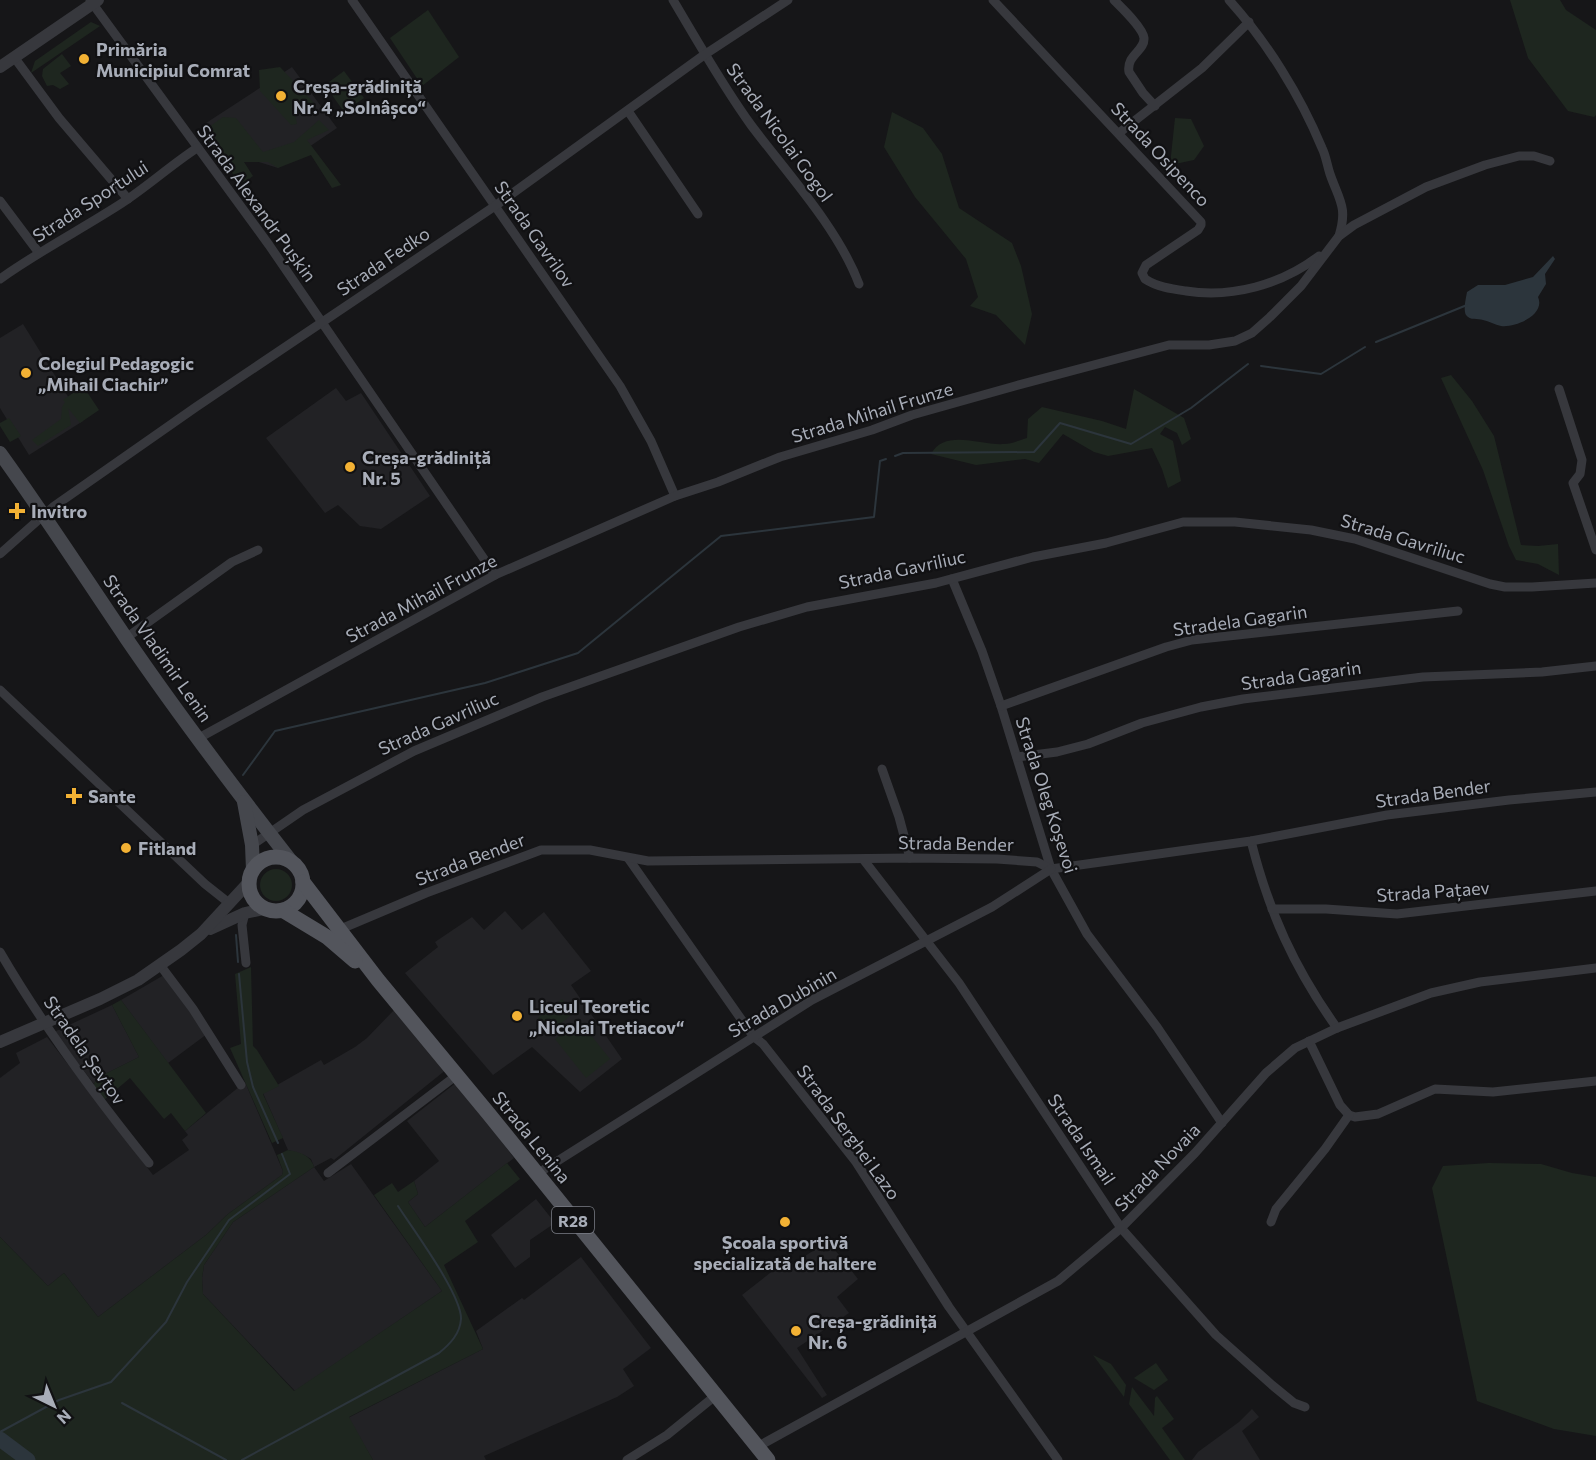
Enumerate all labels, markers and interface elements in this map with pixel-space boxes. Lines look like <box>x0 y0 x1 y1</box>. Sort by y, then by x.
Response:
place label: Primăria Municipiul Comrat <box>96 38 250 81</box>
marker: Primăria Municipiul Comrat <box>77 52 91 66</box>
street label: Strada Nicolai Gogol <box>722 58 838 206</box>
place label: Creșa-grădiniță Nr. 4 „Solnâșco“ <box>293 75 426 119</box>
marker: Creșa-grădiniță Nr. 4 „Solnâșco“ <box>274 89 288 103</box>
street label: Strada Osipenco <box>1107 97 1215 211</box>
street label: Strada Alexandr Pușkin <box>192 120 321 286</box>
street label: Strada Sportului <box>28 155 152 247</box>
street label: Strada Gavrilov <box>490 176 580 292</box>
street label: Strada Fedko <box>332 222 434 300</box>
place label: Colegiul Pedagogic „Mihail Ciachir” <box>38 352 194 395</box>
marker: Colegiul Pedagogic „Mihail Ciachir” <box>19 366 33 380</box>
street label: Strada Mihail Frunze <box>789 377 955 447</box>
place label: Creșa-grădiniță Nr. 5 <box>362 446 491 489</box>
marker: Creșa-grădiniță Nr. 5 <box>343 460 357 474</box>
place label: Invitro <box>31 500 87 522</box>
marker: Invitro <box>8 502 26 520</box>
street label: Strada Gavriliuc <box>1338 509 1468 567</box>
street label: Strada Gavriliuc <box>837 545 967 593</box>
street label: Strada Mihail Frunze <box>342 549 500 647</box>
street label: Strada Vladimir Lenin <box>99 570 217 726</box>
street label: Stradela Gagarin <box>1171 600 1309 640</box>
street label: Strada Gagarin <box>1239 656 1363 694</box>
street label: Strada Gavriliuc <box>375 687 502 759</box>
street label: Strada Oleg Koşevoi <box>1011 714 1083 876</box>
street label: Strada Bender <box>1374 774 1492 812</box>
place label: Sante <box>88 785 136 807</box>
marker: Sante <box>65 787 83 805</box>
street label: Strada Bender <box>412 828 528 890</box>
street label: Strada Bender <box>898 831 1014 855</box>
place label: Fitland <box>138 837 196 859</box>
marker: Fitland <box>119 841 133 855</box>
street label: Strada Pațaev <box>1376 876 1490 907</box>
street label: Strada Dubinin <box>724 962 840 1042</box>
street label: Stradela Șevțov <box>39 991 131 1109</box>
place label: Liceul Teoretic „Nicolai Tretiacov“ <box>529 995 684 1038</box>
marker: Liceul Teoretic „Nicolai Tretiacov“ <box>510 1009 524 1023</box>
street label: Strada Serghei Lazo <box>793 1060 905 1204</box>
street label: Strada Lenina <box>488 1087 576 1187</box>
street label: Strada Ismail <box>1044 1089 1120 1189</box>
street label: Strada Novaia <box>1110 1118 1204 1216</box>
road number: R28 <box>552 1207 594 1233</box>
marker: Școala sportivă specializată de haltere <box>778 1215 792 1229</box>
place label: Școala sportivă specializată de haltere <box>694 1231 876 1274</box>
place label: Creșa-grădiniță Nr. 6 <box>808 1310 937 1353</box>
marker: Creșa-grădiniță Nr. 6 <box>789 1324 803 1338</box>
north arrow <box>24 1376 84 1436</box>
text: N <box>54 1406 75 1428</box>

